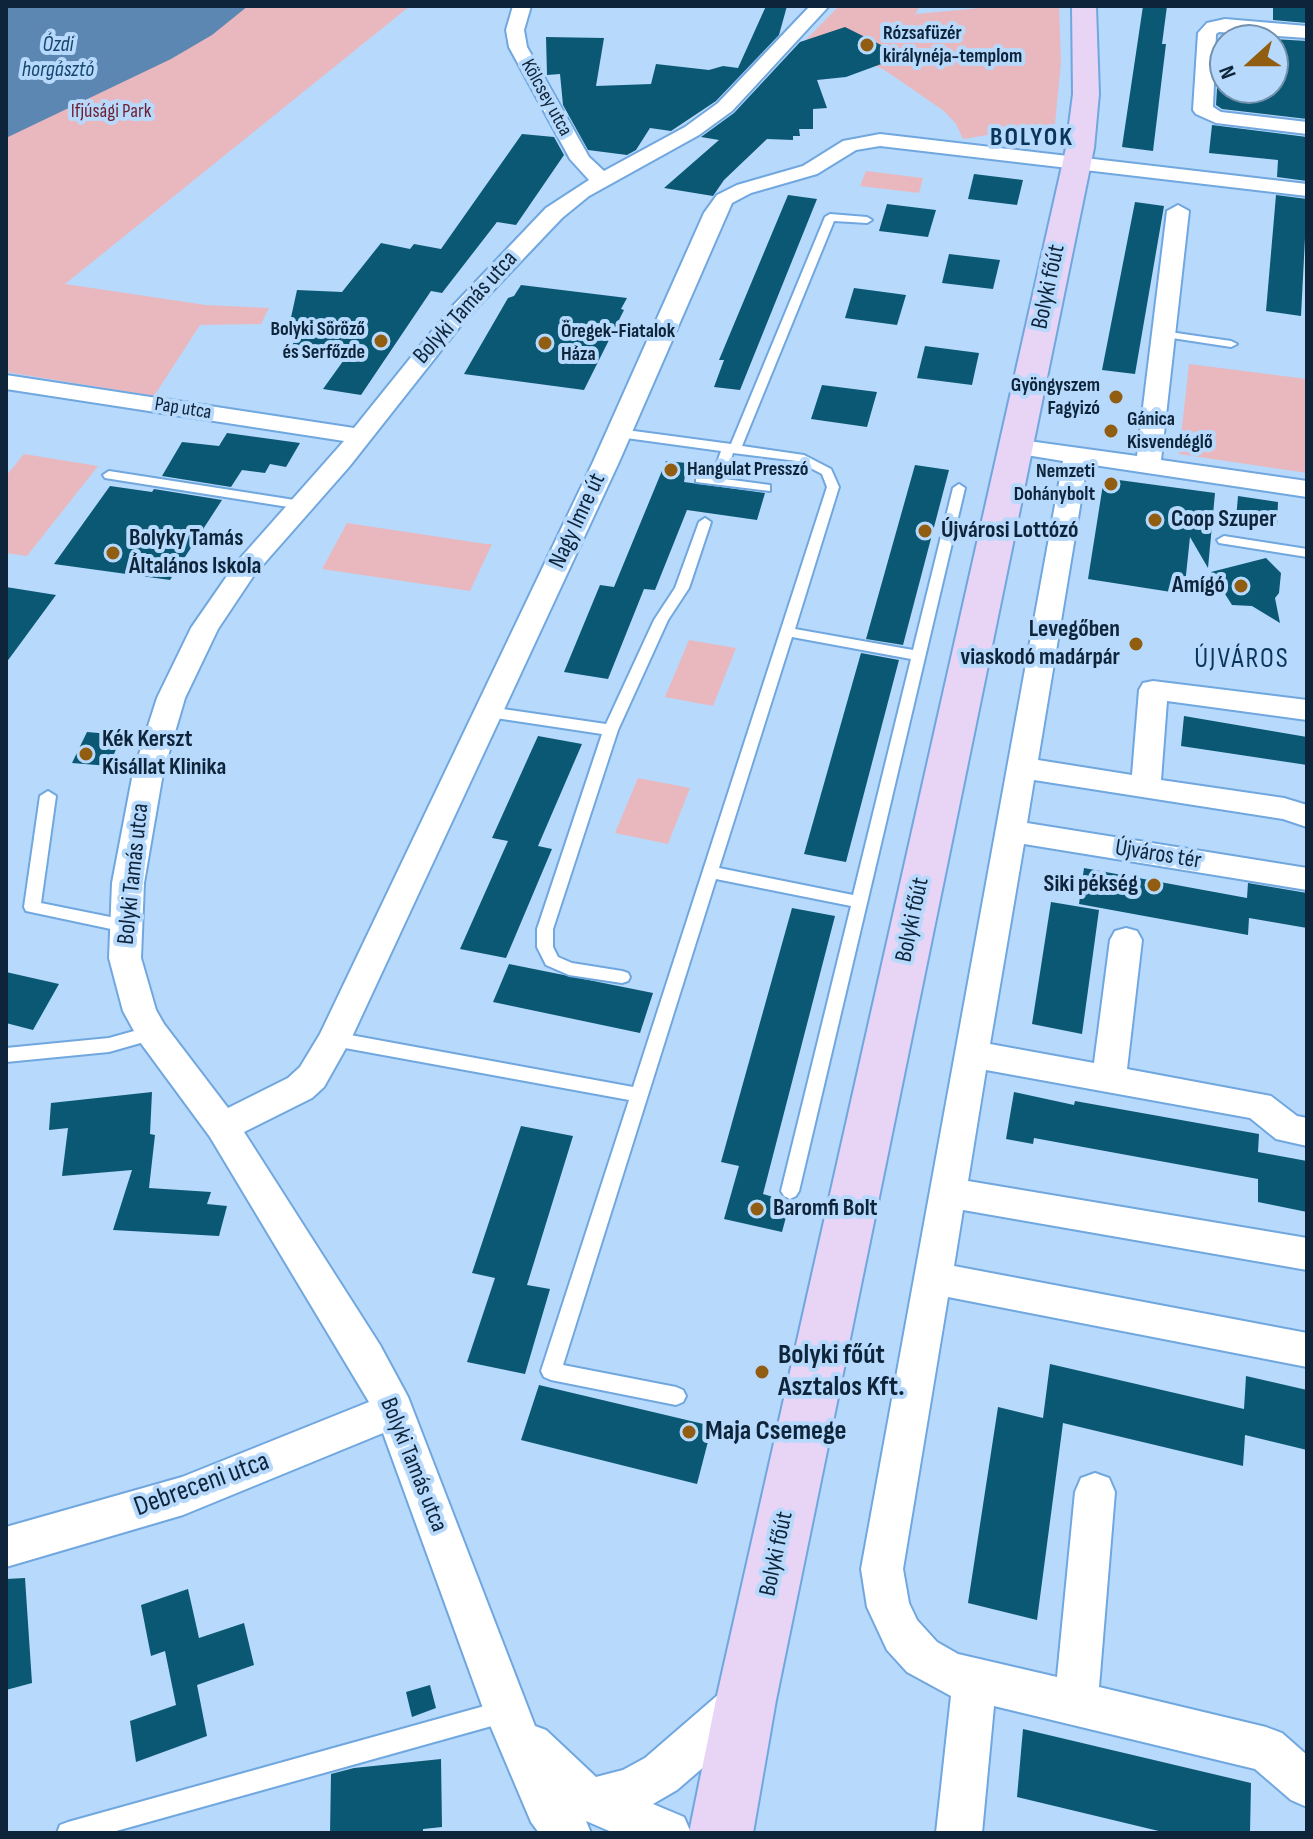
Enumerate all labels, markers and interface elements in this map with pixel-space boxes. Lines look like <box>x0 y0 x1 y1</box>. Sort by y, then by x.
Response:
place label: Rózsafüzér királynéja-templom <box>883 22 1022 69</box>
north arrow <box>1209 24 1289 104</box>
water label: Ózdi horgásztó <box>22 32 94 84</box>
marker: Rózsafüzér királynéja-templom <box>858 36 876 54</box>
street label: Kölcsey utca <box>515 55 577 141</box>
text: N <box>1213 62 1243 82</box>
park label: Ifjúsági Park <box>71 100 151 124</box>
district label: BOLYOK <box>990 122 1074 154</box>
street label: Bolyki főút <box>1026 242 1072 332</box>
street label: Bolyki Tamás utca <box>408 246 524 370</box>
place label: Bolyki Söröző és Serfőzde <box>270 318 365 365</box>
place label: Öregek-Fiatalok Háza <box>561 320 675 367</box>
marker: Bolyki Söröző és Serfőzde <box>372 332 390 350</box>
marker: Öregek-Fiatalok Háza <box>536 334 554 352</box>
place label: Gyöngyszem Fagyizó <box>1011 374 1100 421</box>
marker: Gyöngyszem Fagyizó <box>1107 388 1125 406</box>
street label: Pap utca <box>153 393 213 425</box>
place label: Gánica Kisvendéglő <box>1127 408 1213 455</box>
marker: Gánica Kisvendéglő <box>1102 422 1120 440</box>
place label: Hangulat Presszó <box>687 458 808 482</box>
place label: Nemzeti Dohánybolt <box>1014 460 1095 507</box>
marker: Hangulat Presszó <box>662 461 680 479</box>
street label: Nagy Imre út <box>544 469 612 573</box>
marker: Nemzeti Dohánybolt <box>1102 475 1120 493</box>
place label: Coop Szuper <box>1171 506 1277 534</box>
marker: Coop Szuper <box>1146 511 1164 529</box>
place label: Újvárosi Lottózó <box>941 517 1078 545</box>
marker: Újvárosi Lottózó <box>916 522 934 540</box>
place label: Bolyky Tamás Általános Iskola <box>129 525 261 581</box>
marker: Bolyky Tamás Általános Iskola <box>104 544 122 562</box>
place label: Amígó <box>1172 572 1225 600</box>
marker: Amígó <box>1232 577 1250 595</box>
place label: Levegőben viaskodó madárpár <box>960 616 1120 672</box>
marker: Levegőben viaskodó madárpár <box>1127 635 1145 653</box>
district label: ÚJVÁROS <box>1194 643 1290 677</box>
place label: Kék Kerszt Kisállat Klinika <box>102 726 226 782</box>
marker: Kék Kerszt Kisállat Klinika <box>77 745 95 763</box>
street label: Bolyki Tamás utca <box>112 802 156 946</box>
street label: Újváros tér <box>1113 834 1203 876</box>
place label: Siki pékség <box>1044 871 1138 899</box>
street label: Bolyki főút <box>890 875 936 965</box>
marker: Siki pékség <box>1145 876 1163 894</box>
place label: Baromfi Bolt <box>773 1195 877 1223</box>
marker: Baromfi Bolt <box>748 1200 766 1218</box>
place label: Bolyki főút Asztalos Kft. <box>778 1339 905 1405</box>
marker: Bolyki főút Asztalos Kft. <box>753 1363 771 1381</box>
street label: Bolyki Tamás utca <box>373 1394 453 1536</box>
place label: Maja Csemege <box>705 1415 847 1449</box>
marker: Maja Csemege <box>680 1423 698 1441</box>
street label: Debreceni utca <box>130 1445 274 1525</box>
street label: Bolyki főút <box>754 1509 800 1599</box>

